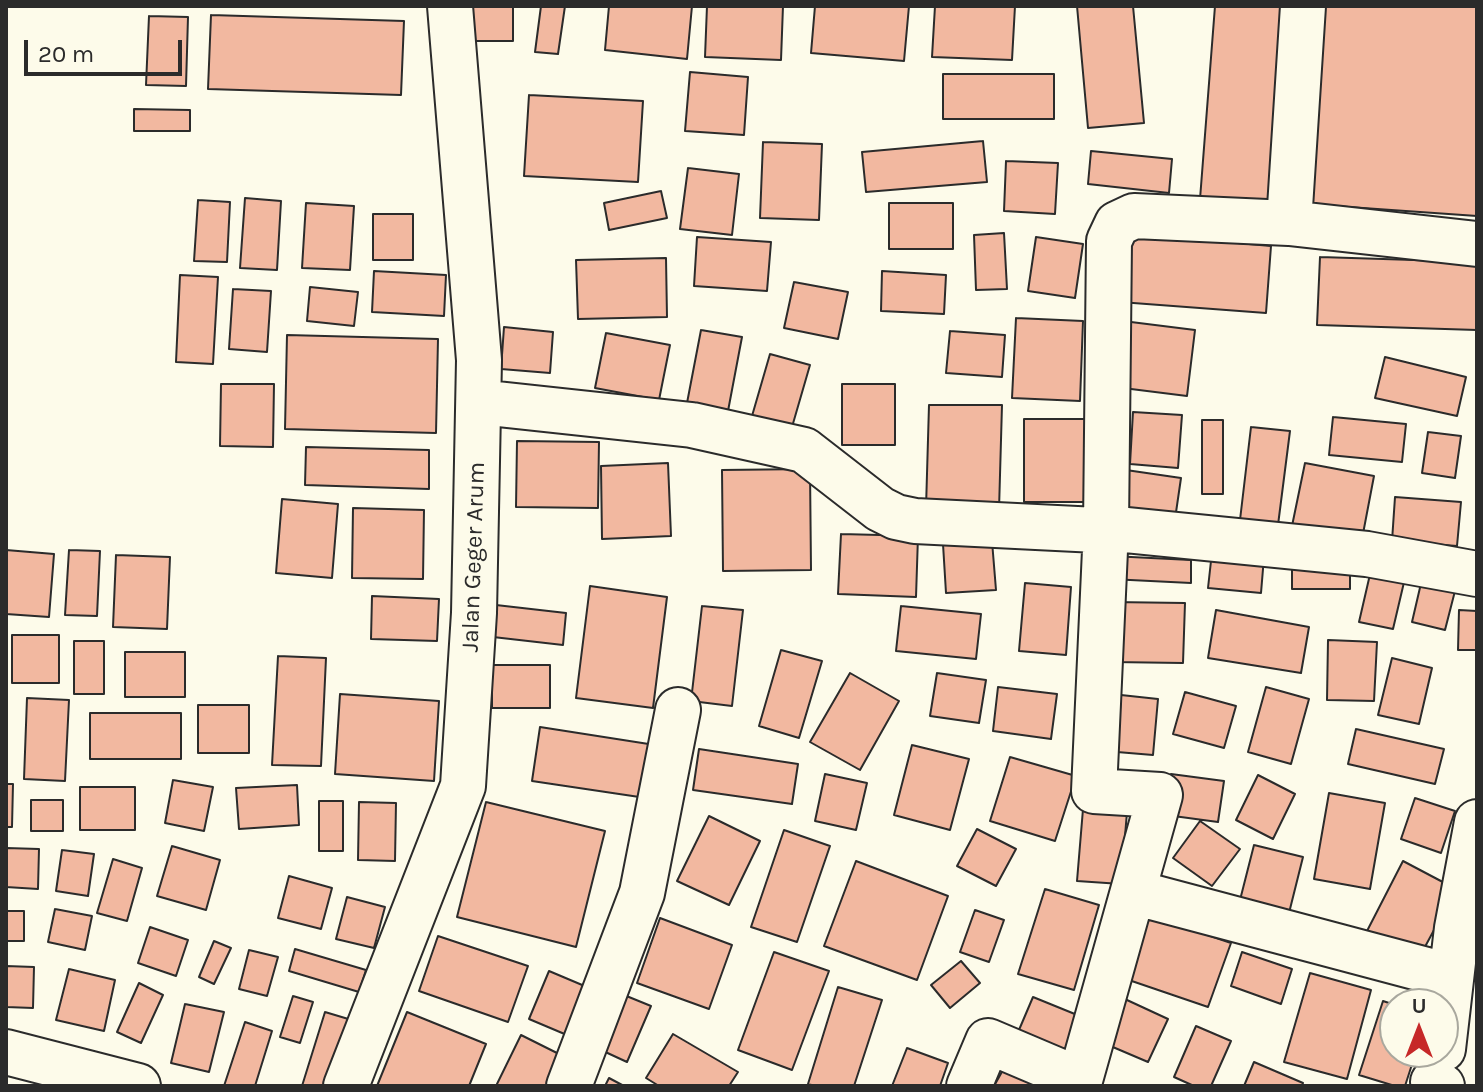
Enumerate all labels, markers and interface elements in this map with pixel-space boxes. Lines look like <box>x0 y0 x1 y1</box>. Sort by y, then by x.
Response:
scale bar <box>28 24 186 74</box>
text: 20 m <box>38 40 94 68</box>
street label: Jalan Geger Arum <box>456 461 492 653</box>
north arrow <box>1379 988 1459 1068</box>
text: U <box>1411 993 1427 1019</box>

